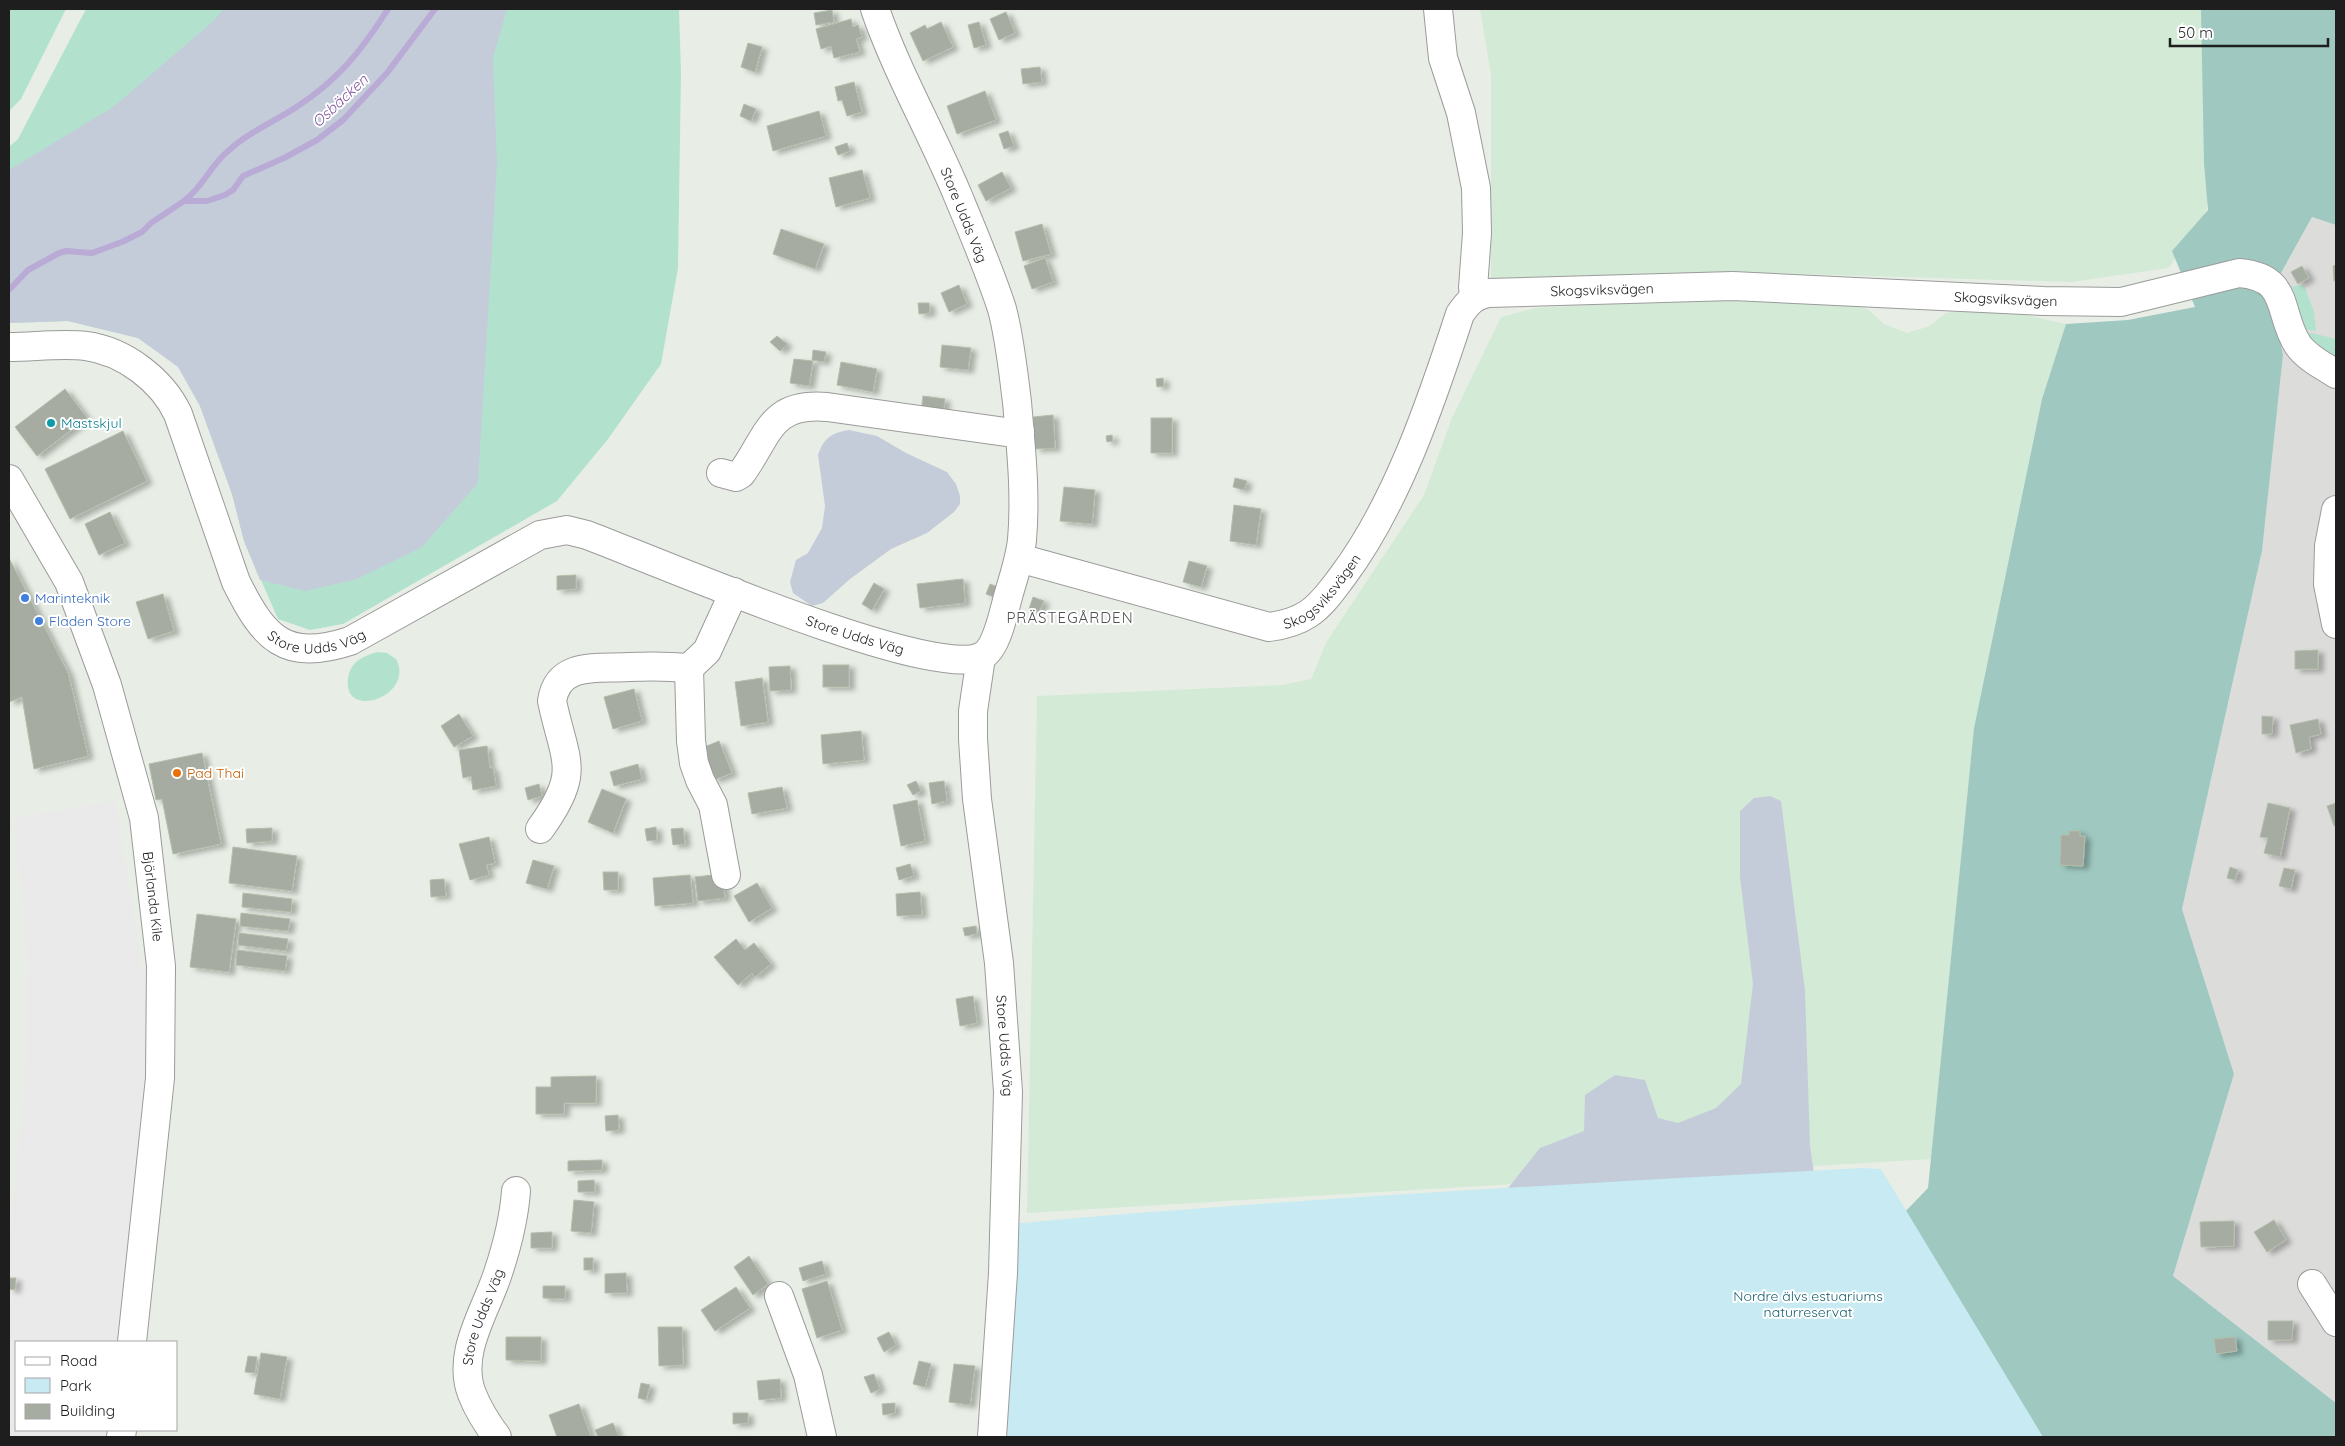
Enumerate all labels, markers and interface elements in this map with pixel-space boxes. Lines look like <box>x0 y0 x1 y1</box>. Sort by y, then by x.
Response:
scale bar <box>2170 15 2328 47</box>
text: 50 m <box>2178 23 2213 42</box>
water label: Osbäcken <box>308 70 372 131</box>
street label: Store Udds Väg <box>937 165 991 265</box>
street label: Skogsviksvägen <box>1550 279 1654 300</box>
street label: Skogsviksvägen <box>1953 288 2057 310</box>
place label: Mastskjul <box>61 414 122 432</box>
marker: Mastskjul <box>45 417 57 429</box>
street label: Skogsviksvägen <box>1281 550 1365 633</box>
place label: Marinteknik <box>35 589 110 607</box>
marker: Marinteknik <box>19 592 31 604</box>
district label: PRÄSTEGÅRDEN <box>1006 608 1134 627</box>
street label: Store Udds Väg <box>804 611 906 659</box>
place label: Fladen Store <box>49 612 131 630</box>
marker: Fladen Store <box>33 615 45 627</box>
street label: Store Udds Väg <box>267 622 369 638</box>
text: Store Udds Väg <box>264 625 369 658</box>
place label: Pad Thai <box>187 764 244 782</box>
marker: Pad Thai <box>171 767 183 779</box>
street label: Björlanda Kile <box>139 850 167 943</box>
street label: Store Udds Väg <box>992 994 1017 1097</box>
street label: Store Udds Väg <box>458 1266 508 1366</box>
park label: Nordre älvs estuariums naturreservat <box>1733 1287 1883 1321</box>
legend <box>15 1341 178 1431</box>
text: Road <box>60 1351 97 1370</box>
text: Park <box>60 1376 92 1395</box>
text: Building <box>60 1401 115 1420</box>

